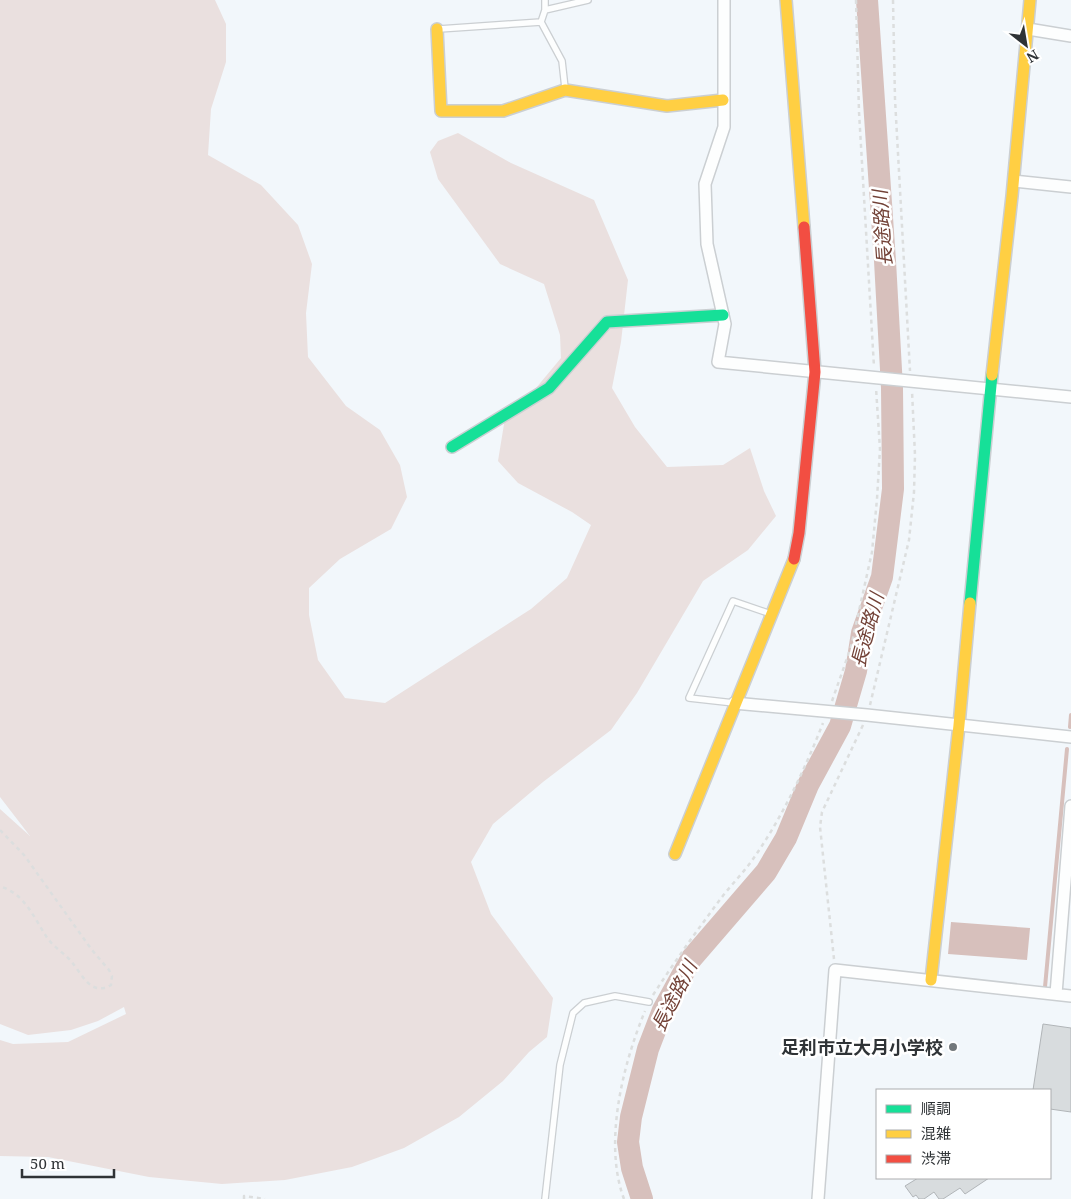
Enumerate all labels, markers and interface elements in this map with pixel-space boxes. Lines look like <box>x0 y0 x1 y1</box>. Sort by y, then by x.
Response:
north arrow <box>1001 20 1051 70</box>
text: N <box>1023 46 1043 68</box>
water label: 長途路川 <box>866 187 898 267</box>
water label: 長途路川 <box>845 588 890 670</box>
water label: 長途路川 <box>645 954 704 1036</box>
place label: 足利市立大月小学校 <box>781 1035 943 1059</box>
marker: 足利市立大月小学校 <box>947 1041 959 1053</box>
legend <box>876 1089 1051 1179</box>
text: 順調 <box>921 1098 951 1118</box>
text: 混雑 <box>921 1123 951 1143</box>
scale bar <box>22 1146 115 1178</box>
text: 渋滞 <box>921 1148 951 1168</box>
text: 50 m <box>30 1153 65 1173</box>

